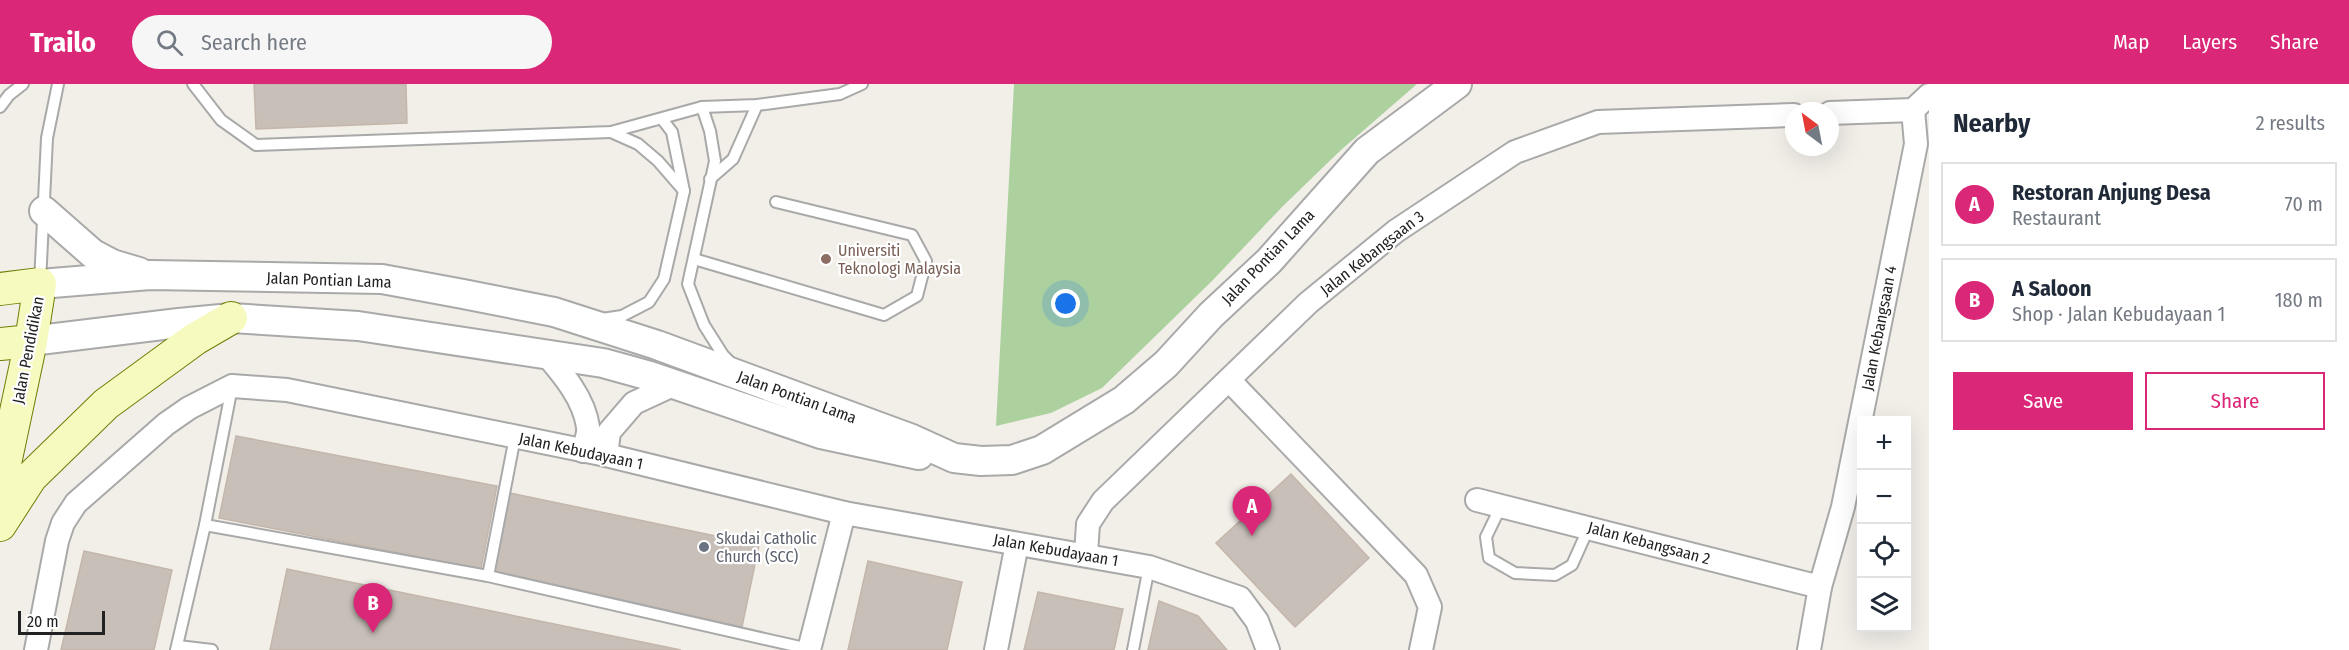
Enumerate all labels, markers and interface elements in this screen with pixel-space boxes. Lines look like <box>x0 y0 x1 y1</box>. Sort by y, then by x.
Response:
search box <box>132 15 552 69</box>
text: Trailo <box>30 26 96 59</box>
icon: search <box>153 26 186 59</box>
text: Search here <box>201 29 307 56</box>
text: Map <box>2113 29 2149 55</box>
text: Layers <box>2182 29 2237 55</box>
text: Share <box>2270 29 2319 55</box>
north arrow <box>1785 102 1839 156</box>
text: Nearby <box>1953 108 2030 139</box>
text: 2 results <box>2256 111 2325 135</box>
text: Restoran Anjung Desa <box>2012 179 2211 206</box>
text: A <box>1969 192 1980 216</box>
text: 70 m <box>2285 192 2323 216</box>
street label: Jalan Pontian Lama <box>1218 205 1318 309</box>
text: Restaurant <box>2012 206 2101 230</box>
street label: Jalan Kebangsaan 3 <box>1316 207 1428 299</box>
place label: Universiti Teknologi Malaysia <box>838 241 961 278</box>
marker: Universiti Teknologi Malaysia <box>819 252 833 266</box>
street label: Jalan Kebangsaan 4 <box>1858 264 1900 392</box>
street label: Jalan Pontian Lama <box>266 268 392 292</box>
text: A Saloon <box>2012 275 2092 302</box>
text: B <box>1969 288 1980 312</box>
text: 180 m <box>2275 288 2323 312</box>
your location <box>1051 289 1080 318</box>
street label: Jalan Pendidikan <box>8 295 48 405</box>
text: Shop · Jalan Kebudayaan 1 <box>2012 302 2225 326</box>
street label: Jalan Pontian Lama <box>735 367 859 427</box>
button: Save <box>1953 372 2133 430</box>
button: Share <box>2145 372 2325 430</box>
map controls <box>1857 416 1911 632</box>
button: + <box>1857 416 1911 470</box>
street label: Jalan Kebudayaan 1 <box>517 429 645 473</box>
button: − <box>1857 470 1911 524</box>
pin: A <box>1232 486 1272 536</box>
street label: Jalan Kebangsaan 2 <box>1586 518 1712 568</box>
button: locate <box>1857 524 1911 578</box>
place label: Skudai Catholic Church (SCC) <box>716 529 817 566</box>
street label: Jalan Kebudayaan 1 <box>992 530 1120 570</box>
marker: Skudai Catholic Church (SCC) <box>697 540 711 554</box>
button: layers <box>1857 578 1911 632</box>
pin: B <box>354 584 392 633</box>
scale bar <box>18 608 105 636</box>
text: 20 m <box>27 612 58 631</box>

